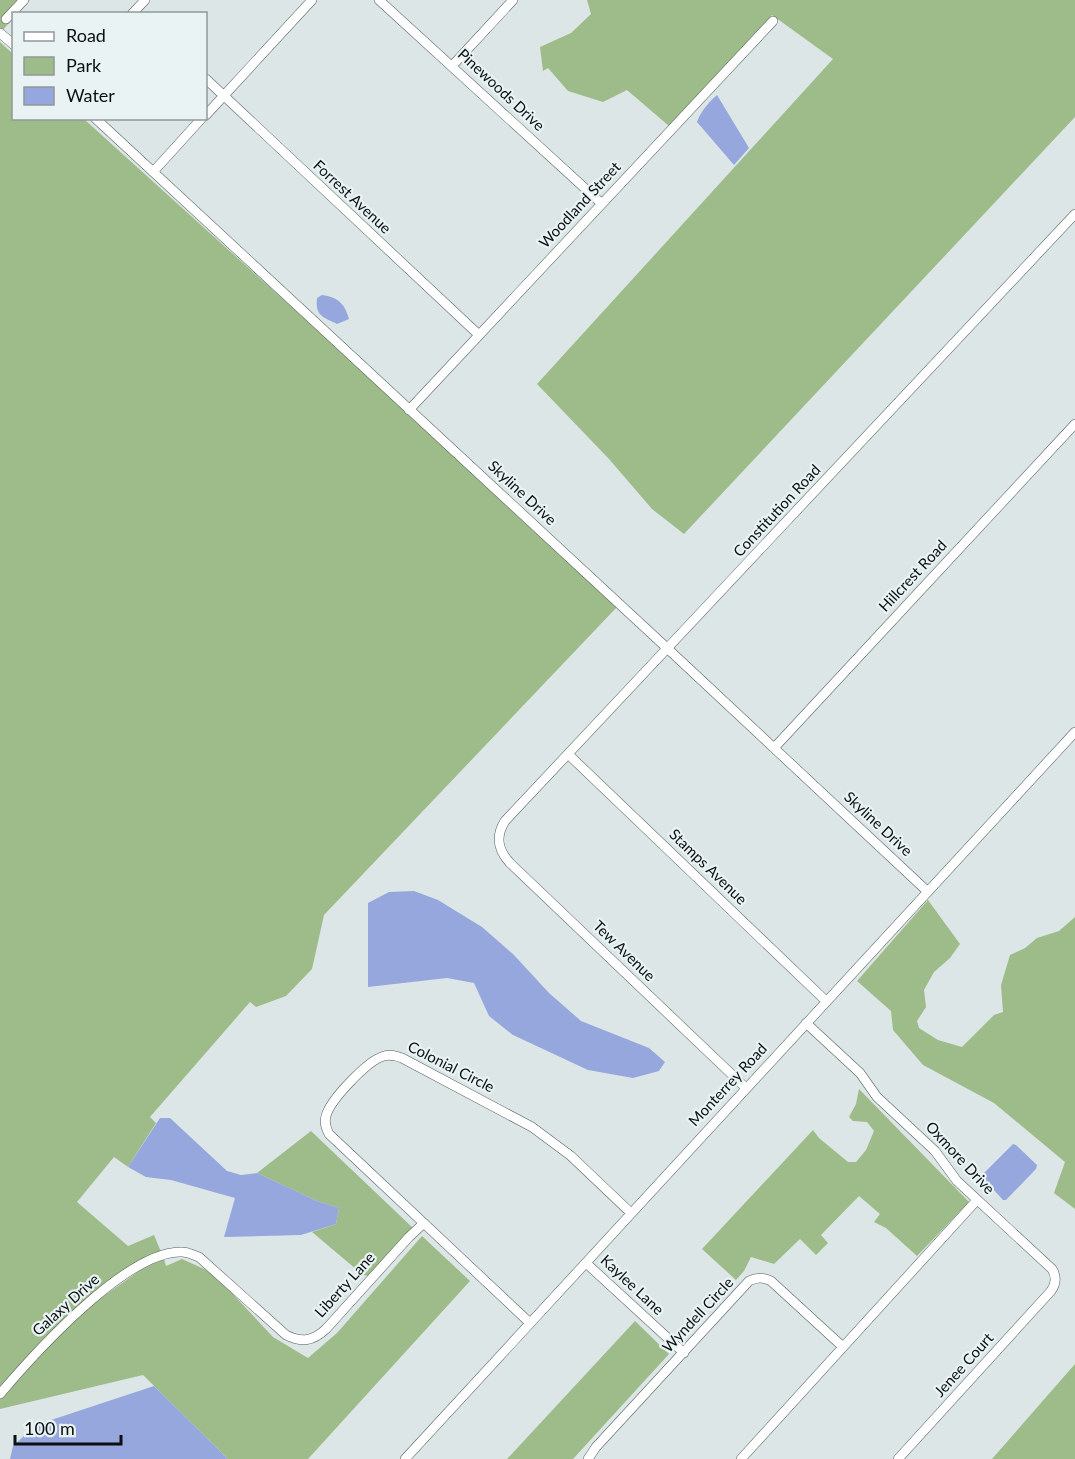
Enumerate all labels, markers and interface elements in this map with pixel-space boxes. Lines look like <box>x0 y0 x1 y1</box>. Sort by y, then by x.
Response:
legend <box>12 12 207 120</box>
text: Road <box>66 24 106 46</box>
street label: Pinewoods Drive <box>455 45 549 134</box>
text: Park <box>66 54 102 76</box>
text: Water <box>66 84 115 106</box>
street label: Forrest Avenue <box>310 156 395 237</box>
street label: Woodland Street <box>535 157 624 251</box>
street label: Skyline Drive <box>485 456 560 528</box>
street label: Constitution Road <box>729 460 824 560</box>
street label: Hillcrest Road <box>875 536 950 615</box>
street label: Skyline Drive <box>841 787 916 859</box>
street label: Stamps Avenue <box>666 825 751 908</box>
street label: Tew Avenue <box>590 916 660 984</box>
street label: Colonial Circle <box>405 1037 498 1096</box>
street label: Monterrey Road <box>684 1039 770 1129</box>
street label: Oxmore Drive <box>923 1117 999 1197</box>
street label: Liberty Lane <box>310 1248 378 1320</box>
street label: Kaylee Lane <box>597 1251 668 1318</box>
street label: Galaxy Drive <box>28 1269 103 1339</box>
street label: Wyndell Circle <box>658 1273 737 1356</box>
street label: Jenee Court <box>930 1328 997 1400</box>
scale bar <box>15 1408 122 1446</box>
text: 100 m <box>24 1417 75 1439</box>

